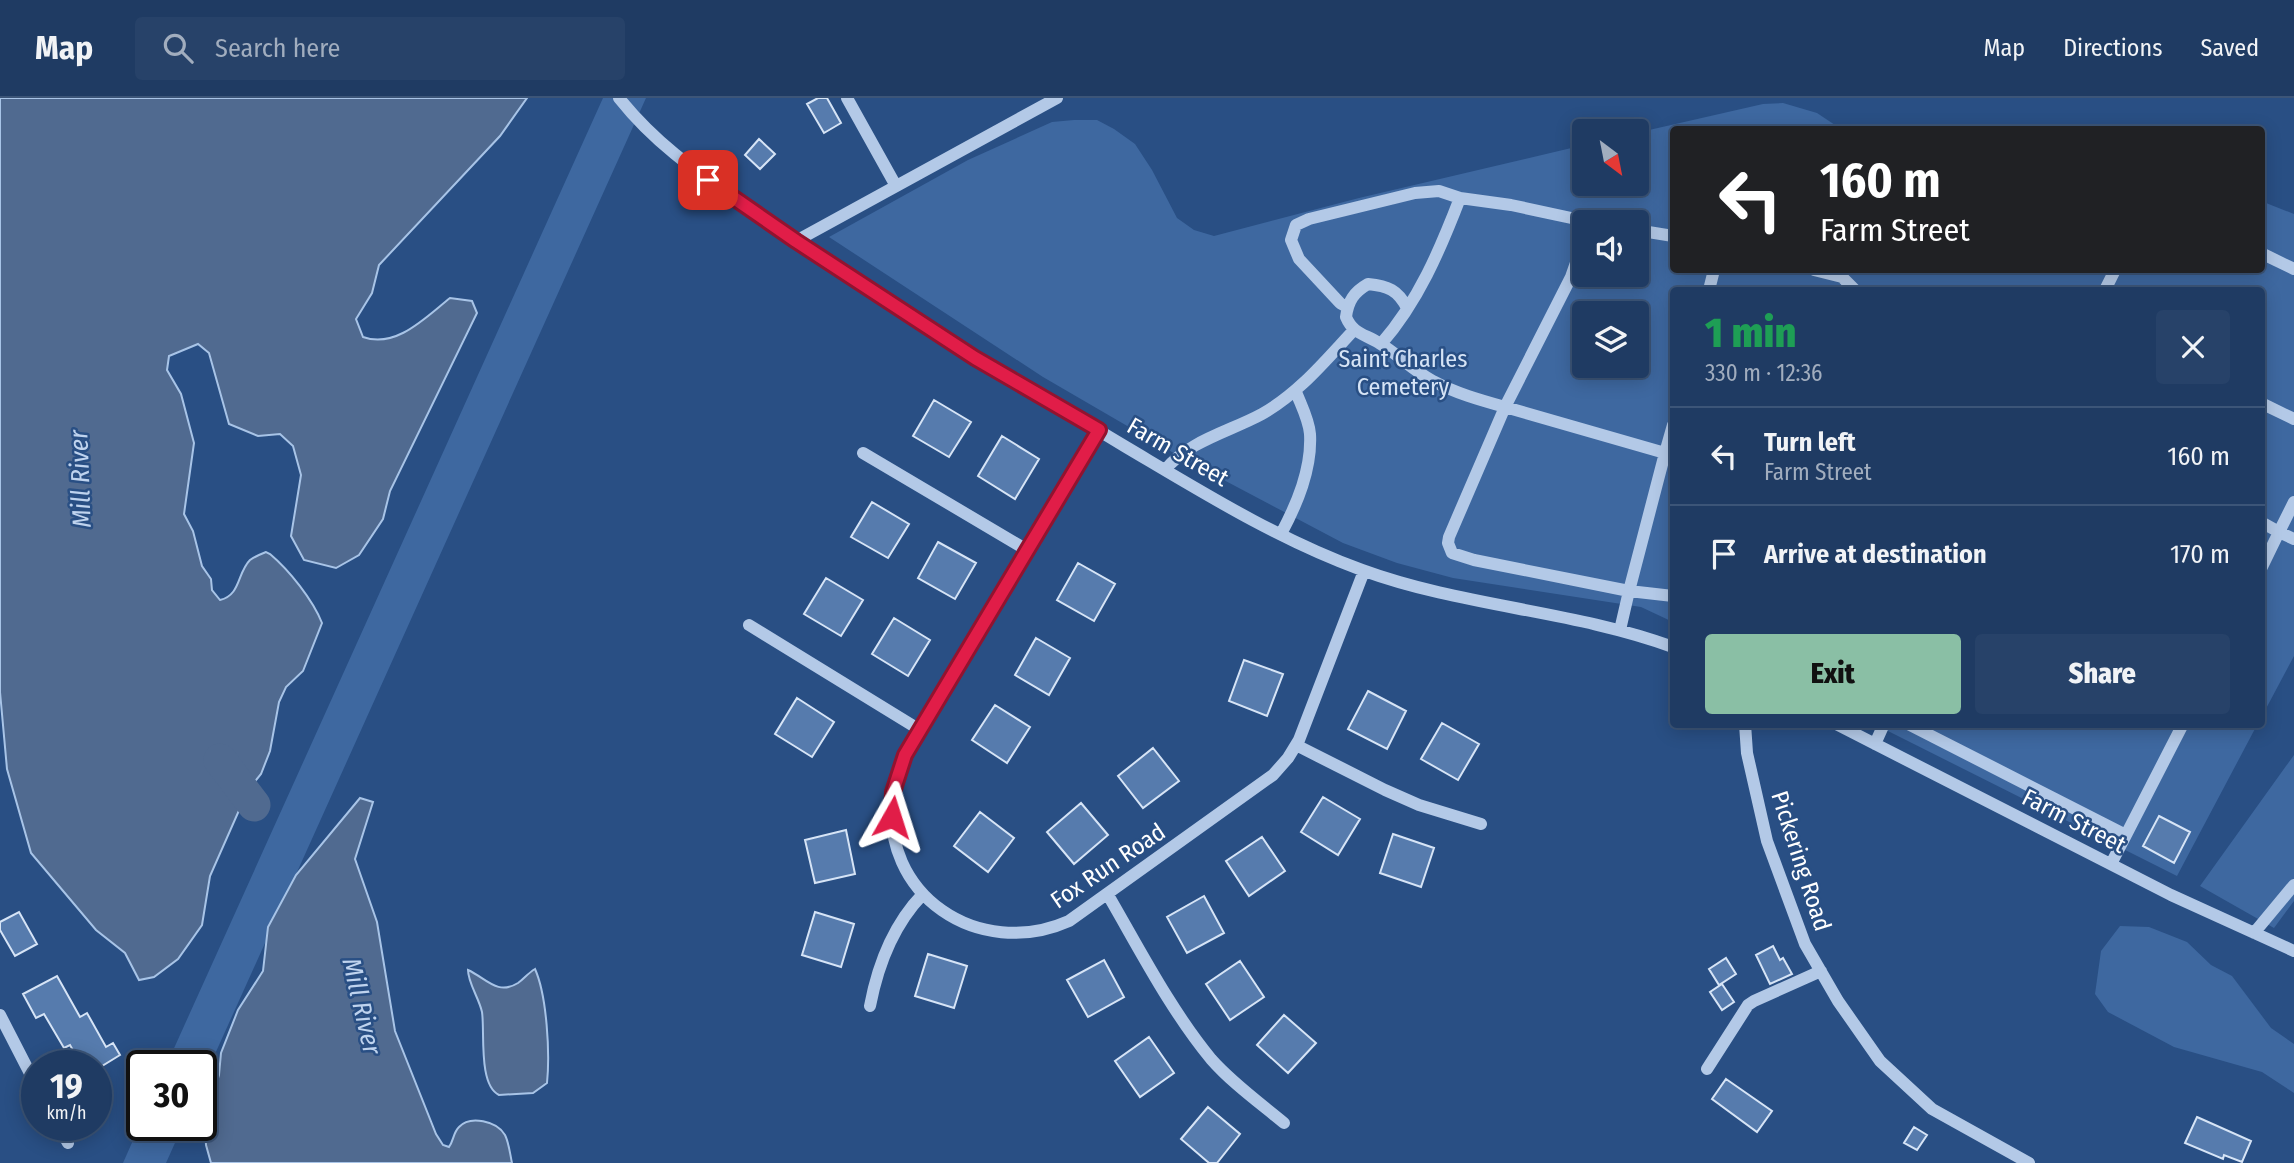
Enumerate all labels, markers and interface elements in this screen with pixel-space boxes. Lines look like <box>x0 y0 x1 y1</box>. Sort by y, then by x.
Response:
search box <box>135 17 625 80</box>
text: Map <box>35 28 93 68</box>
icon: search <box>159 29 197 67</box>
text: Search here <box>215 33 340 64</box>
text: Map <box>1984 34 2025 62</box>
text: Directions <box>2063 34 2162 62</box>
text: Saved <box>2200 34 2259 62</box>
north arrow <box>1572 119 1648 196</box>
map controls <box>1572 119 1649 378</box>
pin <box>678 150 738 210</box>
text: 160 m <box>1820 151 1941 210</box>
icon: left <box>1705 154 1796 245</box>
icon: arrive <box>689 161 727 199</box>
button: sound <box>1572 210 1649 287</box>
text: Farm Street <box>1820 211 1970 249</box>
button: layers <box>1572 301 1649 378</box>
text: 1 min <box>1705 308 1796 358</box>
button: close <box>2156 310 2230 384</box>
park label: Saint Charles Cemetery <box>1339 345 1467 401</box>
text: 330 m · 12:36 <box>1705 359 1822 387</box>
street label: Farm Street <box>1122 412 1234 492</box>
text: Turn left <box>1764 427 1856 458</box>
water label: Mill River <box>63 429 98 528</box>
icon: left <box>1705 437 1743 475</box>
text: 160 m <box>2167 441 2230 472</box>
text: Farm Street <box>1764 458 1872 486</box>
icon: arrive <box>1705 535 1743 573</box>
text: Arrive at destination <box>1764 539 1987 570</box>
text: 170 m <box>2170 539 2230 570</box>
button: Exit <box>1705 634 1961 714</box>
button: Share <box>1975 634 2230 714</box>
position arrow <box>855 780 929 854</box>
street label: Farm Street <box>2018 783 2131 859</box>
street label: Pickering Road <box>1765 788 1837 934</box>
street label: Fox Run Road <box>1045 818 1171 914</box>
water label: Mill River <box>335 955 388 1058</box>
speed limit sign: 30 <box>126 1050 217 1141</box>
text: 19 <box>50 1065 83 1107</box>
text: km/h <box>46 1102 87 1124</box>

